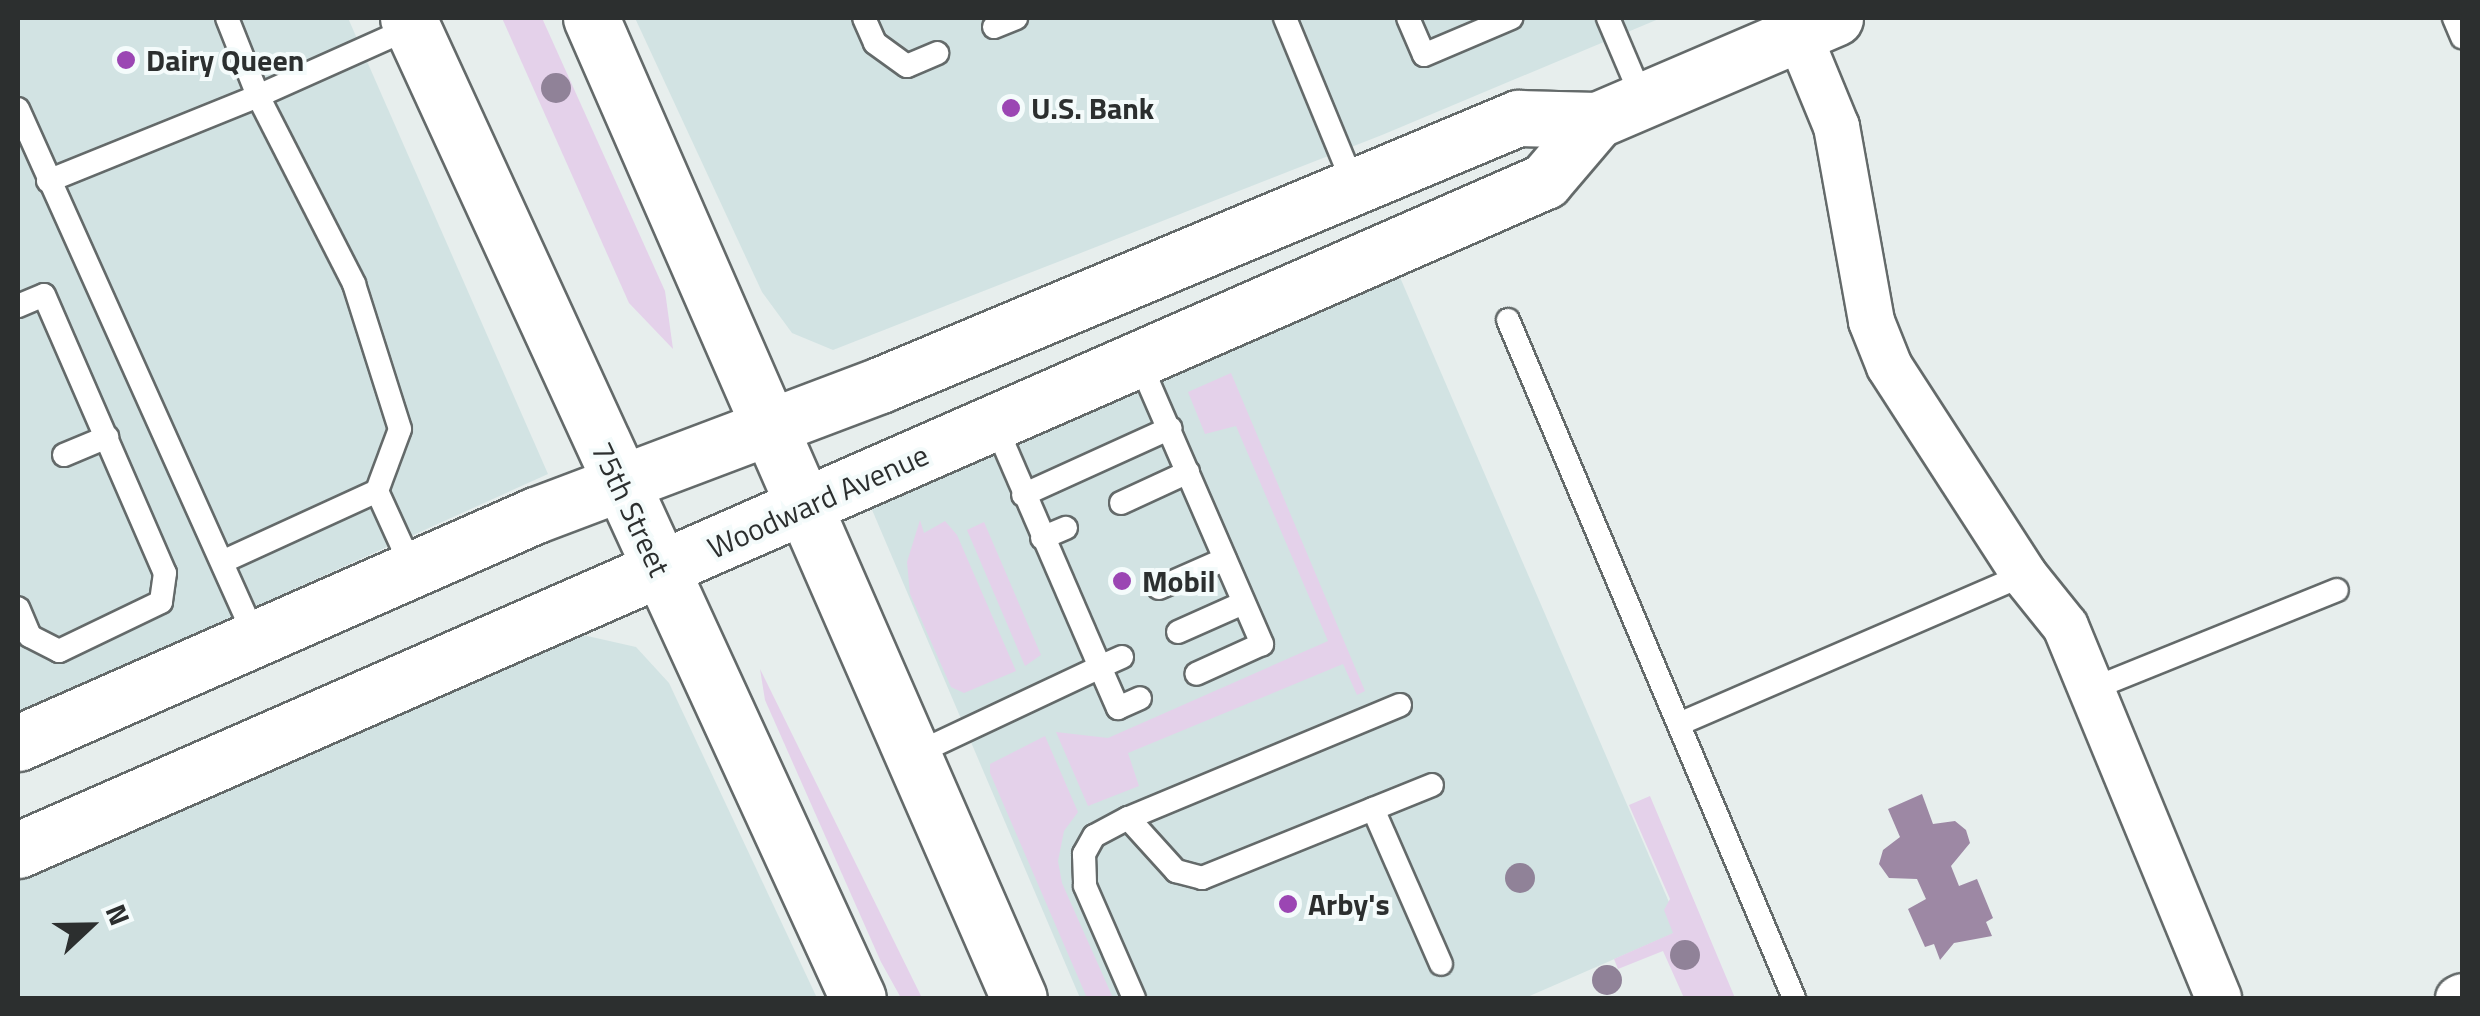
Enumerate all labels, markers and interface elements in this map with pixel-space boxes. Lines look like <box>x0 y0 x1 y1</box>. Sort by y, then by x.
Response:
place label: Dairy Queen <box>146 42 304 78</box>
marker: Dairy Queen <box>115 49 137 71</box>
place label: U.S. Bank <box>1031 90 1154 126</box>
marker: U.S. Bank <box>1000 97 1022 119</box>
street label: 75th Street <box>584 436 678 582</box>
street label: Woodward Avenue <box>702 436 934 566</box>
place label: Mobil <box>1142 563 1216 599</box>
marker: Mobil <box>1111 570 1133 592</box>
north arrow <box>40 876 140 976</box>
place label: Arby's <box>1308 886 1390 922</box>
marker: Arby's <box>1277 893 1299 915</box>
text: N <box>95 898 142 932</box>

